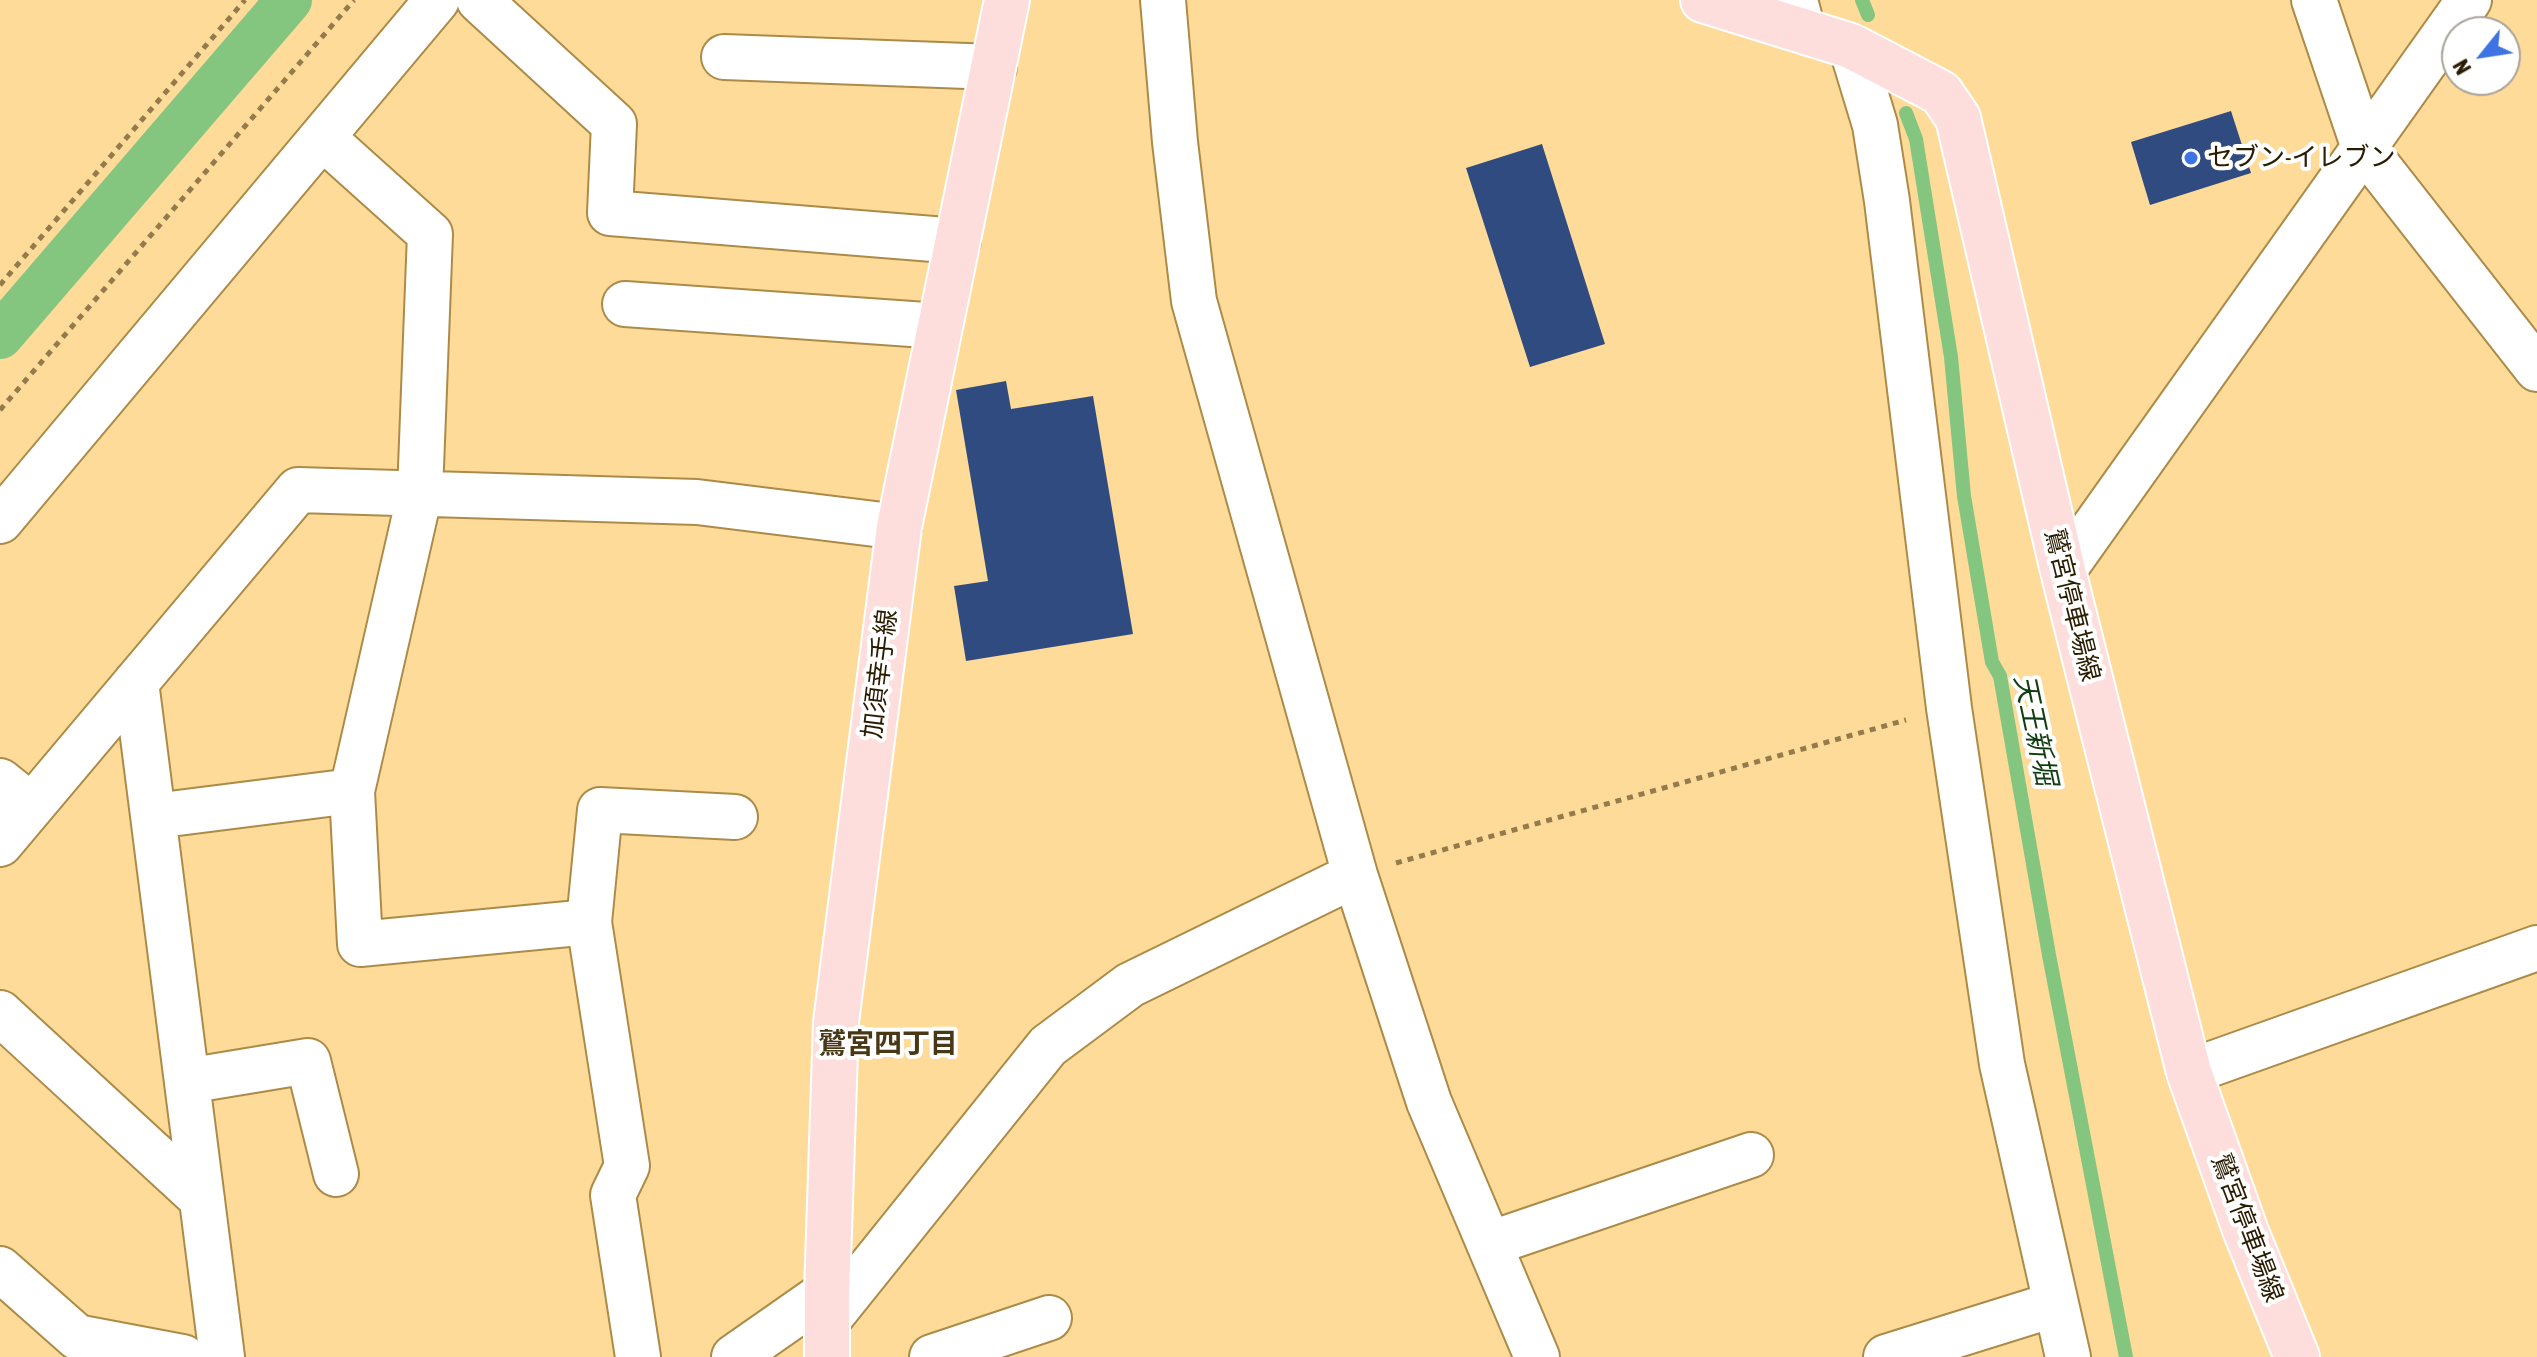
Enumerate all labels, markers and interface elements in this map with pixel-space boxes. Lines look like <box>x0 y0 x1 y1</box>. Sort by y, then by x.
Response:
north arrow <box>2441 16 2521 96</box>
text: N <box>2447 55 2476 79</box>
place label: セブン-イレブン <box>2207 142 2395 174</box>
marker: セブン-イレブン <box>2182 149 2200 167</box>
street label: 鷲宮停車場線 <box>2038 526 2106 684</box>
street label: 加須幸手線 <box>857 608 903 740</box>
water label: 天王新堀 <box>2007 672 2063 788</box>
district label: 鷲宮四丁目 <box>818 1027 958 1061</box>
street label: 鷲宮停車場線 <box>2204 1150 2290 1306</box>

